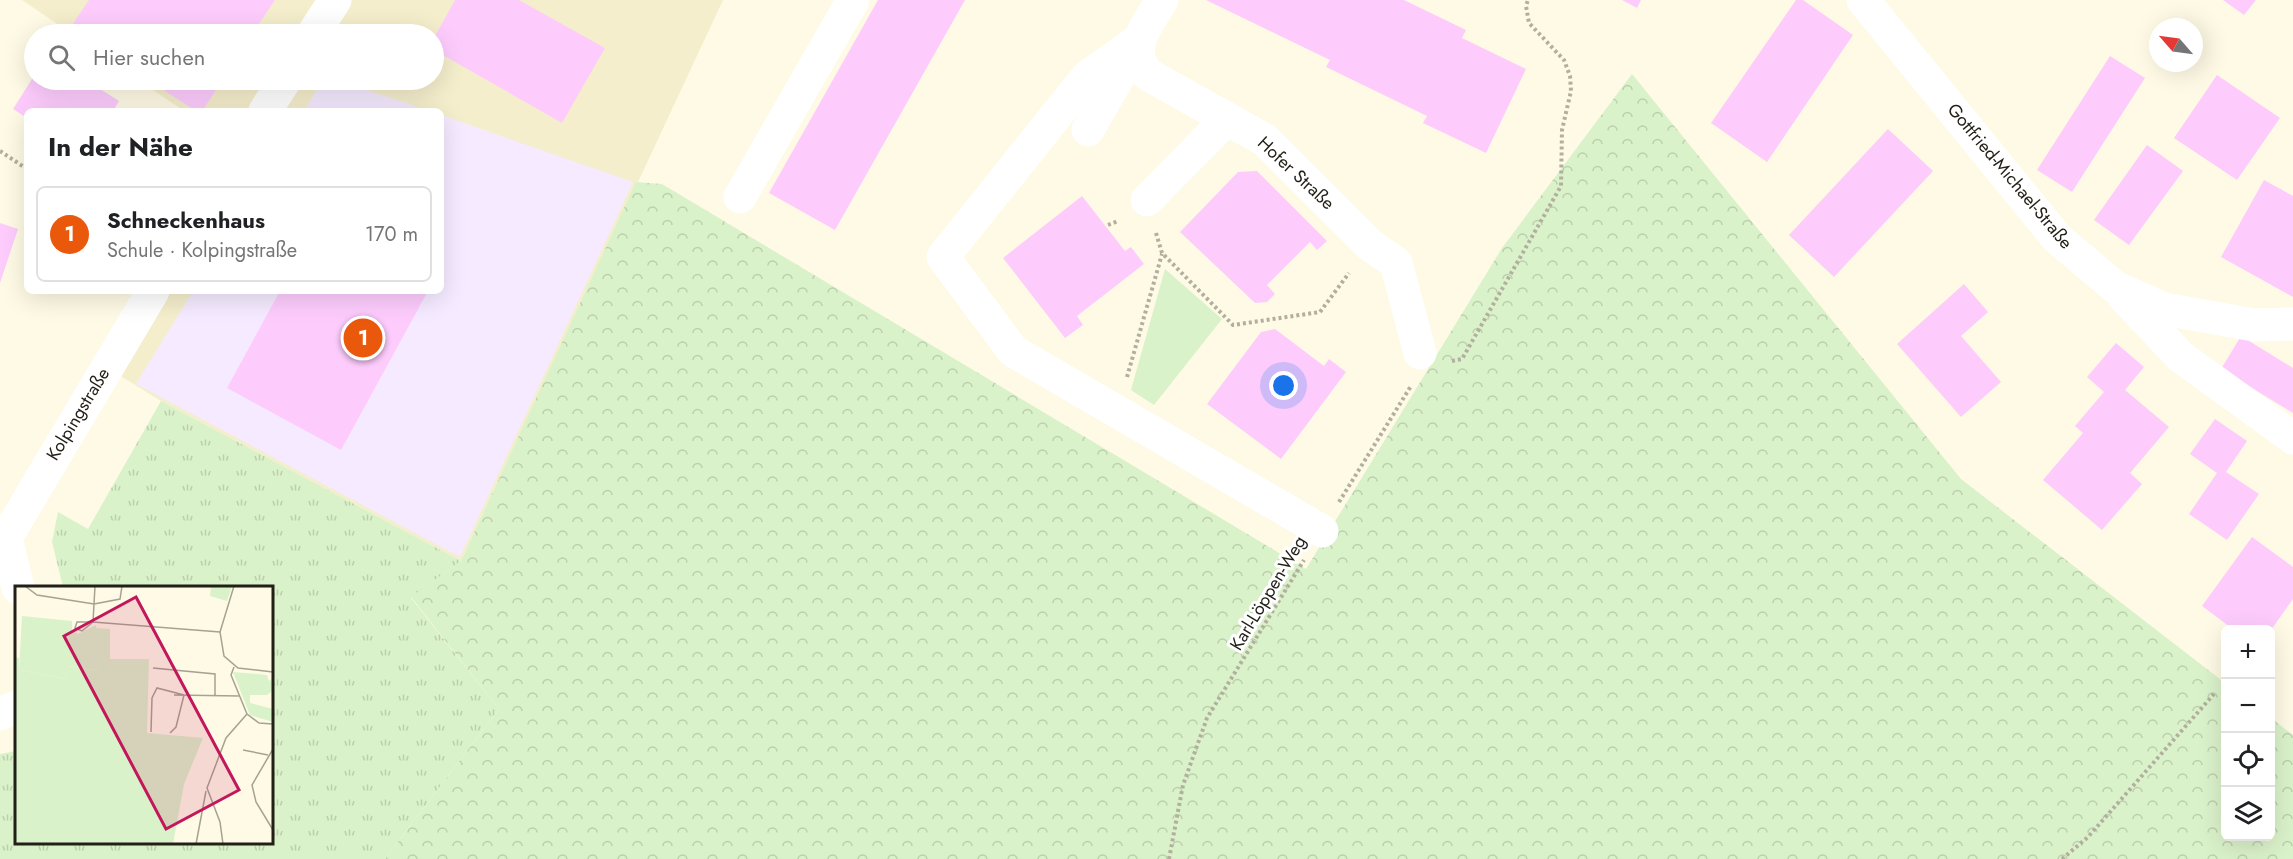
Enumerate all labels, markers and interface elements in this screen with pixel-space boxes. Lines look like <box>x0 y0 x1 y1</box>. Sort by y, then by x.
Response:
north arrow <box>2149 18 2203 72</box>
search box <box>24 24 444 90</box>
icon: search <box>45 41 78 74</box>
text: Hier suchen <box>93 41 205 73</box>
street label: Gottfried-Michael-Straße <box>1941 97 2079 255</box>
text: In der Nähe <box>48 128 193 166</box>
street label: Hofer Straße <box>1252 130 1340 216</box>
text: Schneckenhaus <box>107 204 265 236</box>
text: 1 <box>64 220 75 249</box>
text: 170 m <box>365 220 418 249</box>
text: Schule · Kolpingstraße <box>107 236 297 265</box>
pin: 1 <box>344 316 382 360</box>
street label: Kolpingstraße <box>40 363 116 465</box>
your location <box>1269 371 1298 400</box>
street label: Karl-Löppen-Weg <box>1223 531 1313 655</box>
inset map <box>15 586 273 844</box>
map controls <box>2221 625 2275 841</box>
button: + <box>2221 625 2275 679</box>
button: − <box>2221 679 2275 733</box>
button: locate <box>2221 733 2275 787</box>
button: layers <box>2221 787 2275 841</box>

